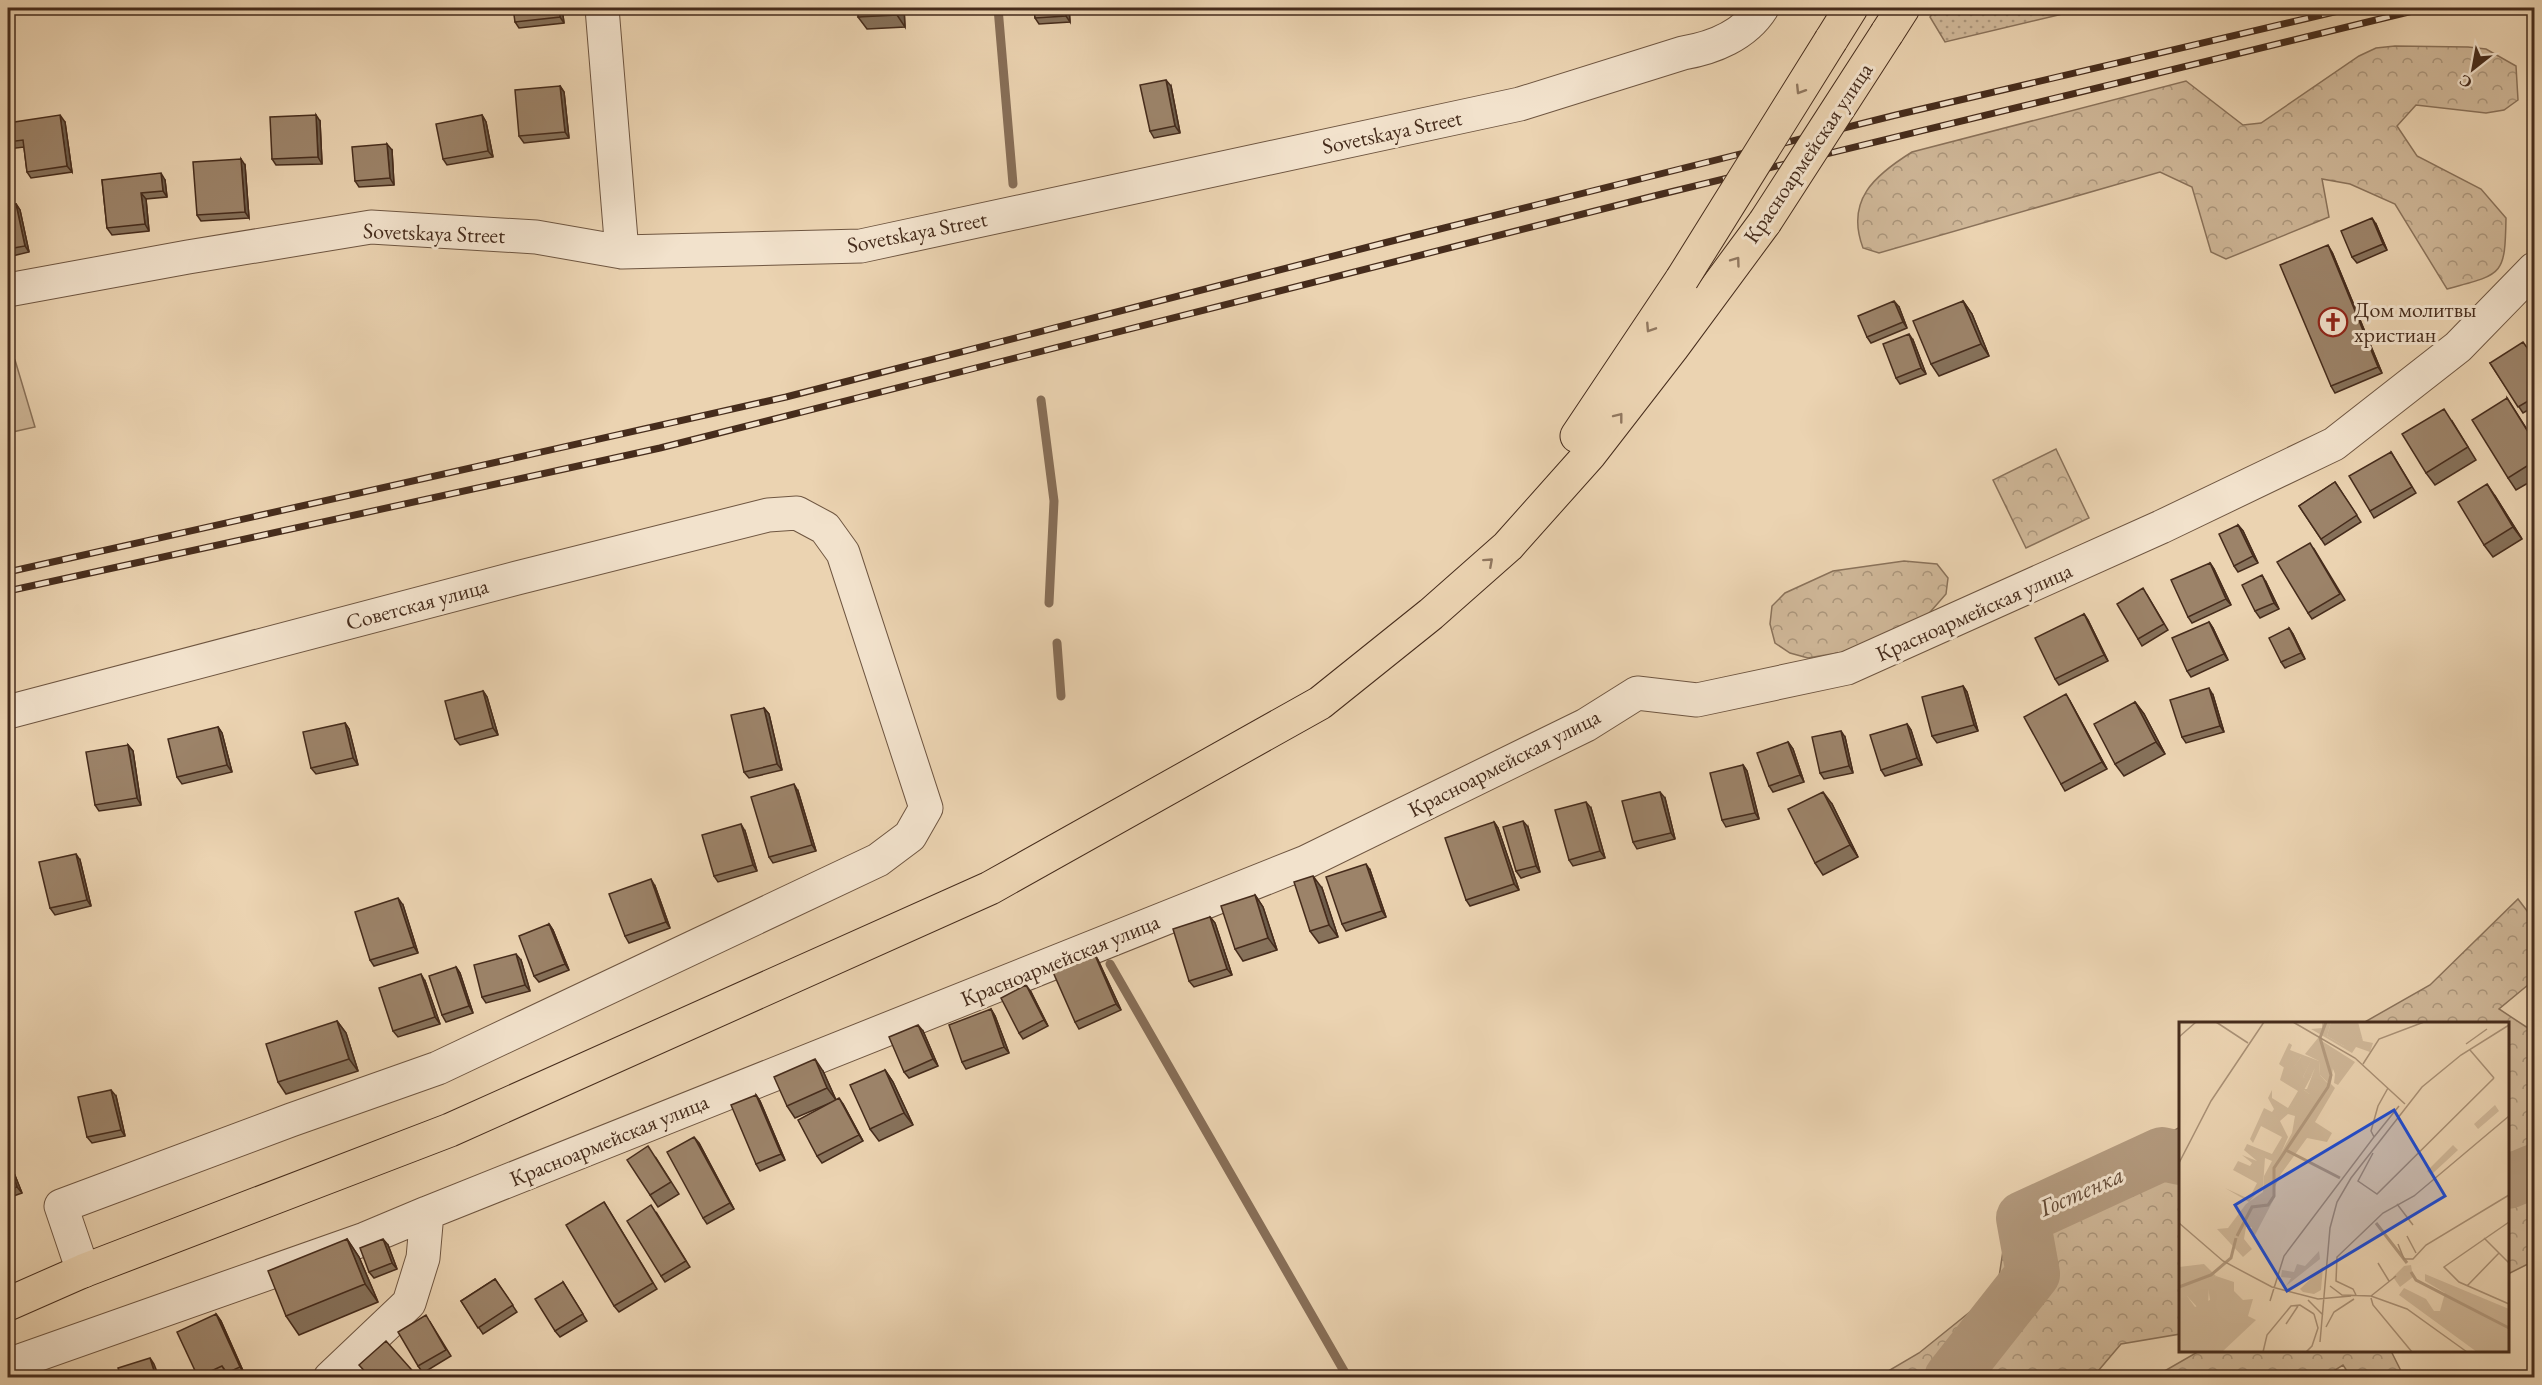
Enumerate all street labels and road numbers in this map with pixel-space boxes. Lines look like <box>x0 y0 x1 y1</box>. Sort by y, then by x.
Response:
street label: Красноармейская улица <box>1737 57 1879 249</box>
street label: Sovetskaya Street <box>1319 103 1465 161</box>
street label: Sovetskaya Street <box>844 204 990 260</box>
street label: Sovetskaya Street <box>362 216 506 250</box>
street label: Красноармейская улица <box>1871 556 2077 668</box>
street label: Советская улица <box>342 571 492 637</box>
street label: Красноармейская улица <box>1403 702 1605 824</box>
street label: Красноармейская улица <box>956 907 1164 1013</box>
street label: Красноармейская улица <box>505 1087 713 1193</box>

